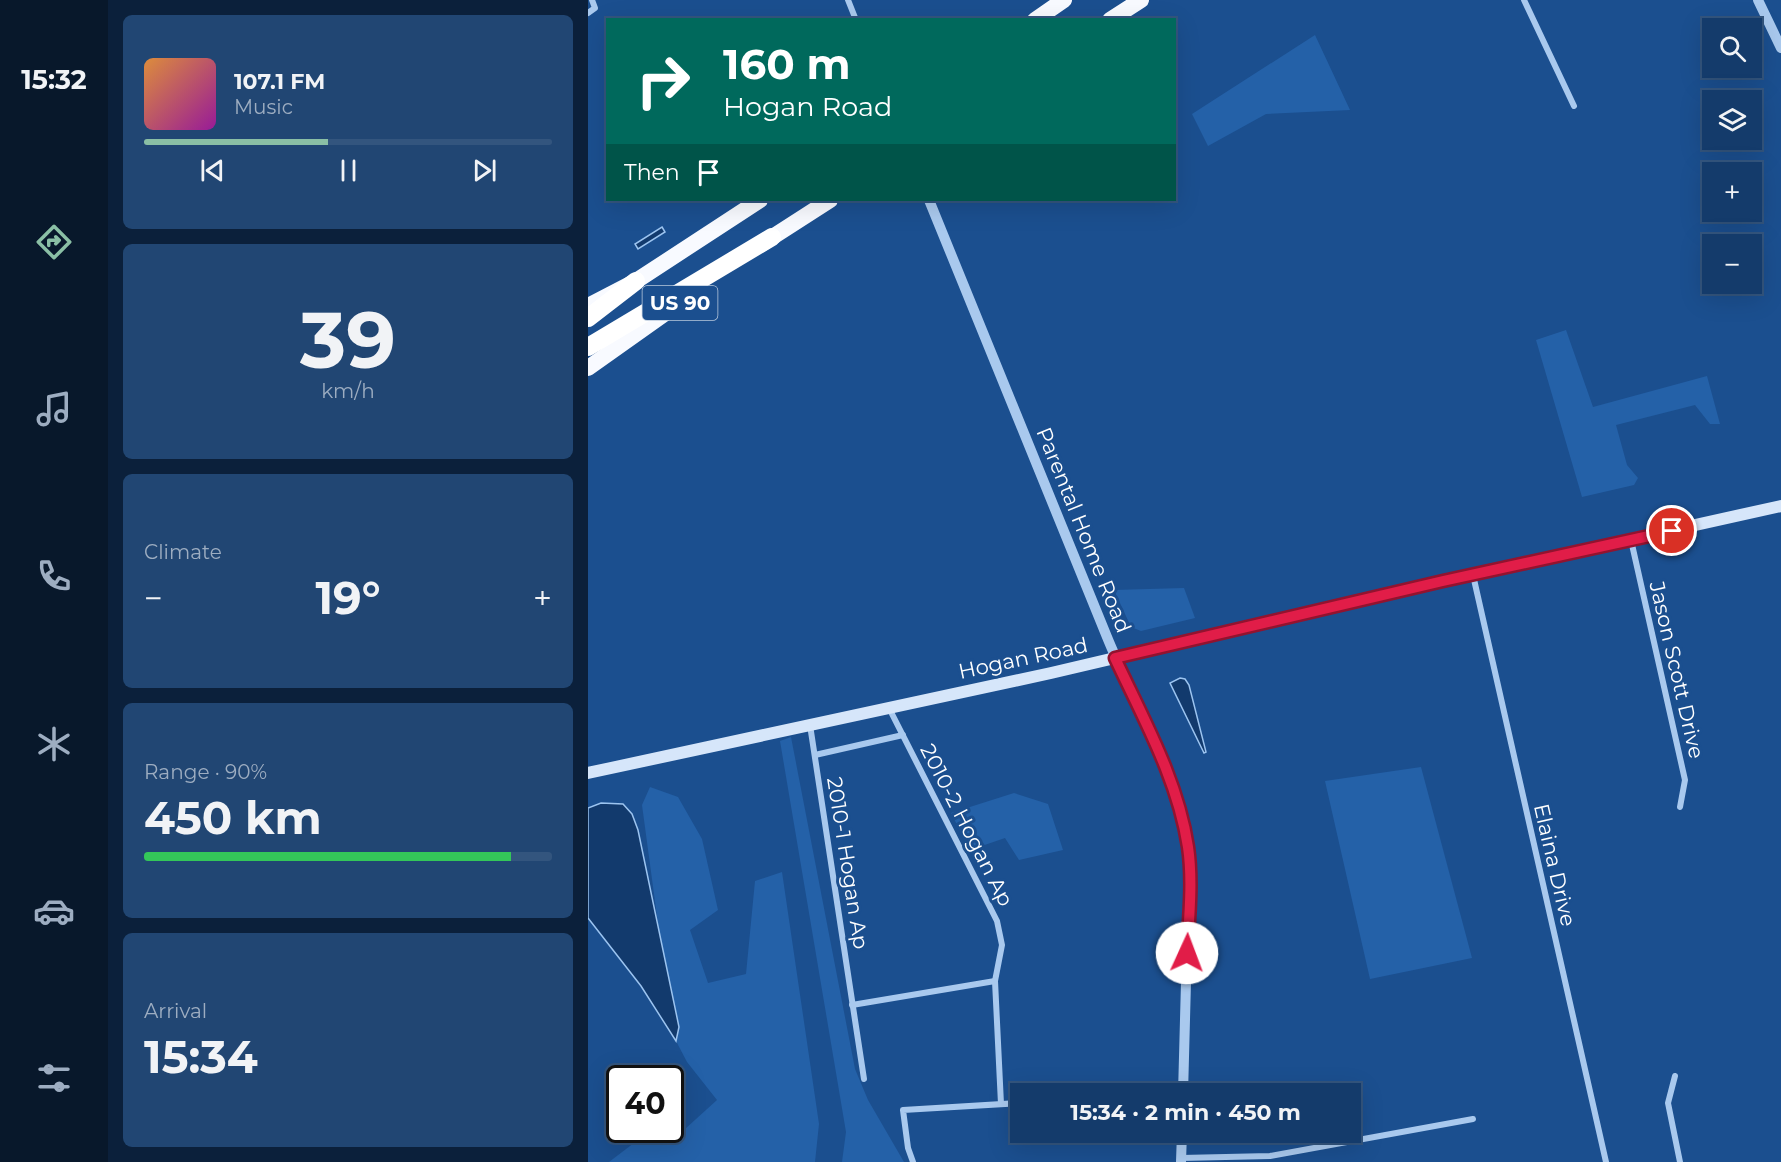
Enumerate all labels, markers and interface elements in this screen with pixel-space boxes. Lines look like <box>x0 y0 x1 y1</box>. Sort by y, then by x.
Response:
map controls <box>1702 18 1762 294</box>
button: search <box>1702 18 1762 78</box>
text: 160 m <box>723 38 851 90</box>
icon: right <box>624 42 702 120</box>
text: 15:32 <box>21 63 87 96</box>
text: 107.1 FM <box>234 68 325 95</box>
text: Hogan Road <box>723 90 892 123</box>
button: layers <box>1702 90 1762 150</box>
text: Music <box>234 95 293 119</box>
icon: previous <box>196 154 229 187</box>
icon: pause <box>332 154 365 187</box>
icon: next <box>468 154 501 187</box>
icon: arrive <box>692 156 725 189</box>
text: Then <box>624 159 680 186</box>
button: + <box>1702 162 1762 222</box>
icon: directions <box>33 221 75 263</box>
button: − <box>1702 234 1762 294</box>
road number: US 90 <box>642 286 718 320</box>
text: 39 <box>300 292 396 388</box>
text: km/h <box>321 379 375 403</box>
icon: music <box>33 388 75 430</box>
street label: Parental Home Road <box>1031 424 1137 636</box>
pin <box>1646 505 1697 556</box>
icon: arrive <box>1655 514 1688 547</box>
text: Climate <box>144 540 222 564</box>
icon: phone <box>33 555 75 597</box>
text: 19° <box>315 570 381 625</box>
text: − <box>144 578 163 618</box>
text: + <box>533 578 552 618</box>
street label: Jason Scott Drive <box>1644 578 1710 761</box>
street label: Hogan Road <box>956 632 1090 684</box>
icon: climate <box>33 723 75 765</box>
street label: 2010-2 Hogan Ap <box>915 740 1019 910</box>
text: Range · 90% <box>144 760 267 784</box>
street label: 2010-1 Hogan Ap <box>822 775 874 951</box>
text: 450 km <box>144 790 322 845</box>
street label: Elaina Drive <box>1529 801 1581 929</box>
icon: car <box>33 890 75 932</box>
position arrow <box>1155 921 1219 985</box>
text: Arrival <box>144 999 207 1023</box>
text: 15:34 <box>144 1029 258 1084</box>
icon: filters <box>33 1057 75 1099</box>
speed limit sign: 40 <box>606 1065 684 1143</box>
text: 15:34 · 2 min · 450 m <box>1070 1099 1301 1126</box>

